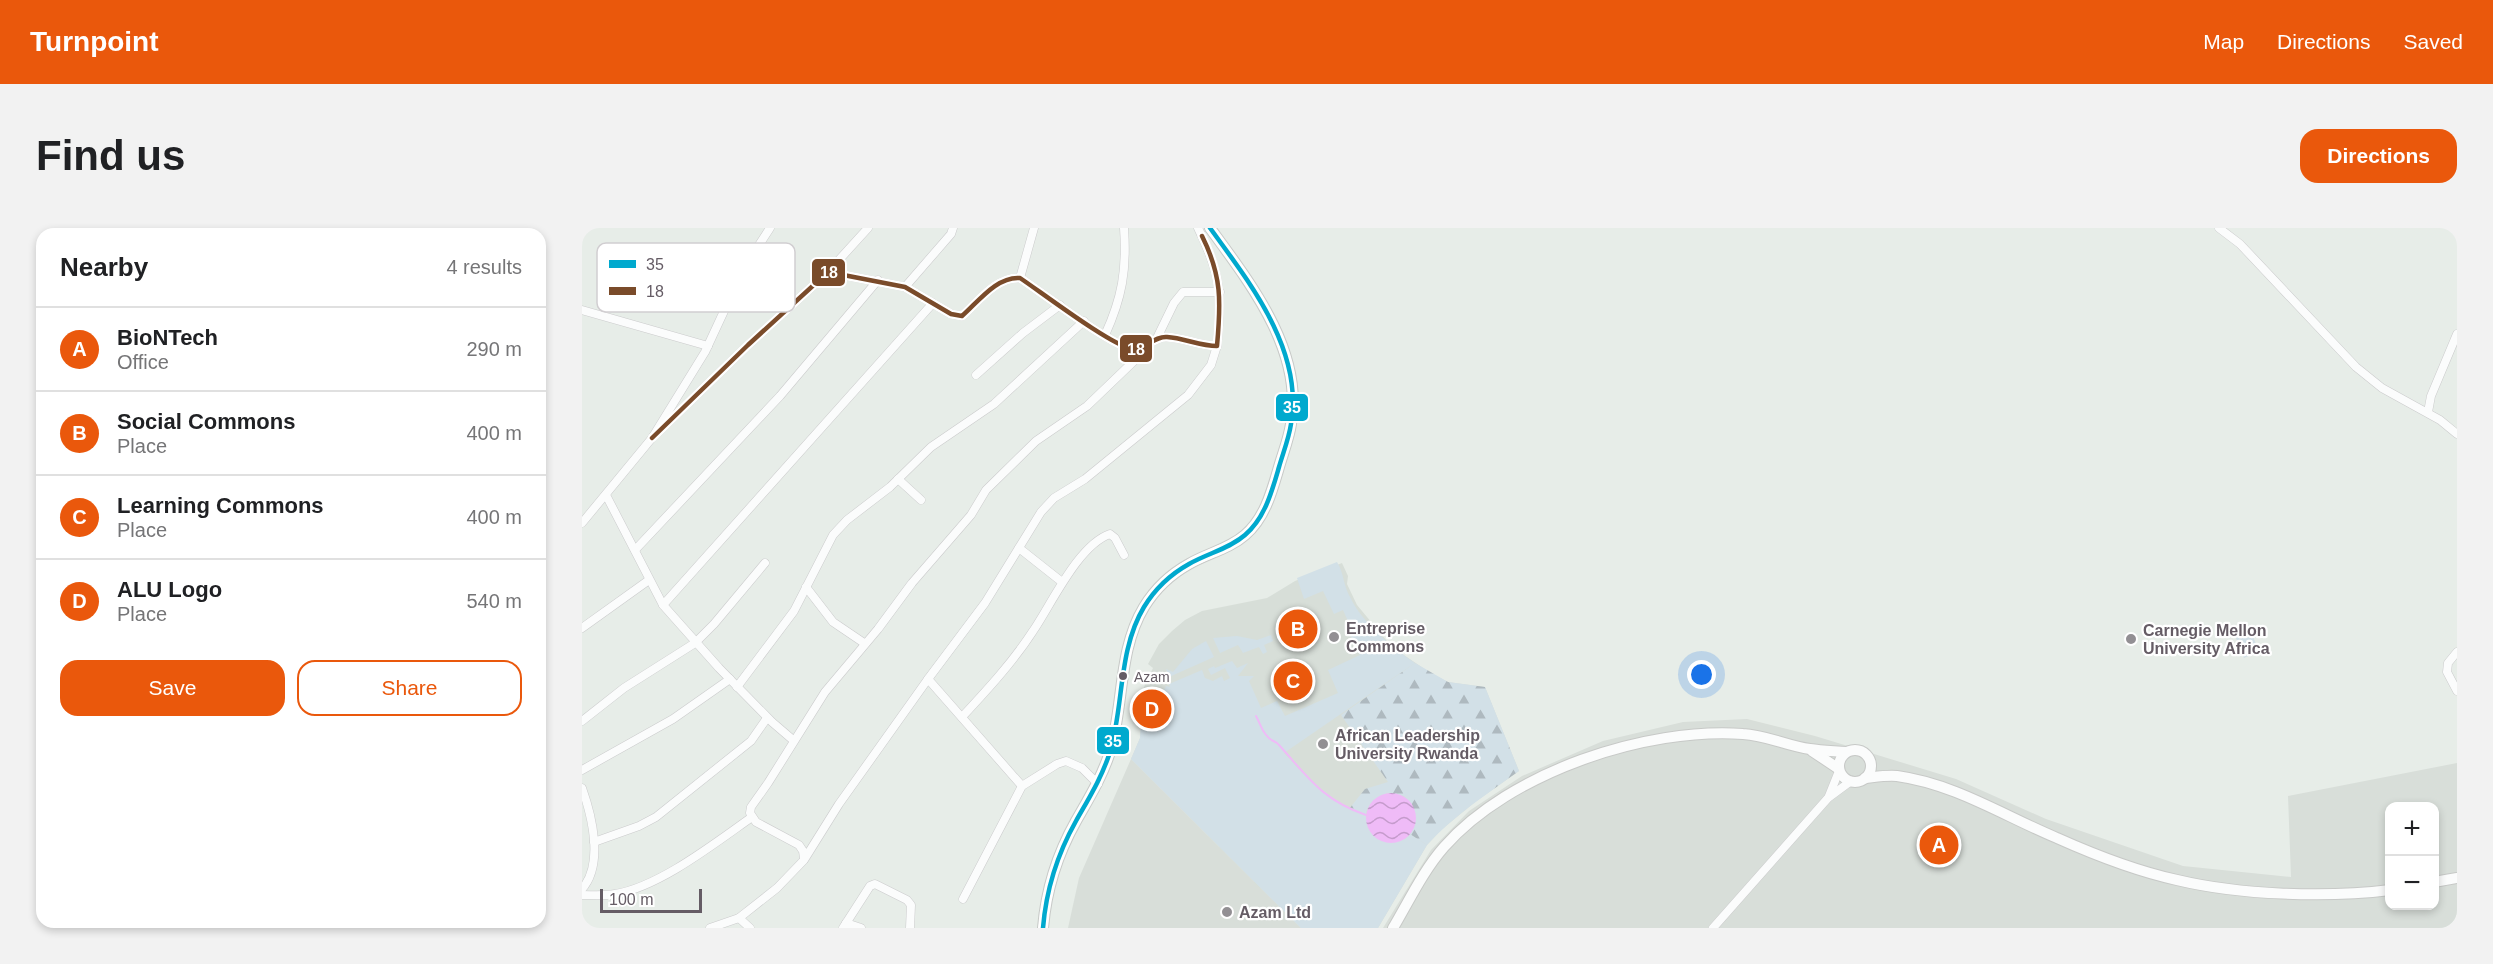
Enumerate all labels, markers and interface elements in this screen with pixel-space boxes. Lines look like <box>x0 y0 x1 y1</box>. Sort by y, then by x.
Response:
text: Turnpoint <box>30 26 159 57</box>
text: Map <box>2203 30 2244 53</box>
text: Directions <box>2277 30 2370 53</box>
text: Saved <box>2403 30 2463 53</box>
button: Directions <box>2300 129 2457 183</box>
text: Find us <box>36 132 185 179</box>
legend <box>597 243 795 312</box>
text: Nearby <box>60 252 148 282</box>
text: 4 results <box>446 256 522 278</box>
text: 35 <box>646 256 664 273</box>
line badge: 18 <box>811 258 846 287</box>
text: 18 <box>820 264 838 281</box>
text: 18 <box>646 283 664 300</box>
text: BioNTech <box>117 325 218 350</box>
line badge: 18 <box>1119 334 1153 363</box>
text: A <box>72 338 87 360</box>
text: 290 m <box>466 338 522 360</box>
text: 18 <box>1127 341 1145 358</box>
text: Office <box>117 351 169 373</box>
line badge: 35 <box>1275 393 1309 422</box>
text: 35 <box>1283 399 1301 416</box>
text: Social Commons <box>117 409 295 434</box>
text: B <box>72 422 87 444</box>
text: 400 m <box>466 422 522 444</box>
text: Place <box>117 435 167 457</box>
text: Learning Commons <box>117 493 324 518</box>
text: C <box>72 506 87 528</box>
text: 400 m <box>466 506 522 528</box>
text: Place <box>117 519 167 541</box>
text: ALU Logo <box>117 577 222 602</box>
text: D <box>72 590 87 612</box>
text: 540 m <box>466 590 522 612</box>
text: Place <box>117 603 167 625</box>
pin: B <box>1278 606 1318 652</box>
place label: Entreprise Commons <box>1346 620 1425 655</box>
place label: Carnegie Mellon University Africa <box>2143 622 2270 657</box>
marker: Entreprise Commons <box>1327 630 1341 644</box>
marker: Carnegie Mellon University Africa <box>2124 632 2138 646</box>
pin: C <box>1274 658 1312 704</box>
button: Save <box>60 660 285 716</box>
button: Share <box>297 660 522 716</box>
your location <box>1687 660 1716 689</box>
place label: Azam <box>1134 669 1170 685</box>
marker: Azam <box>1117 670 1129 682</box>
pin: D <box>1132 686 1172 732</box>
line badge: 35 <box>1096 726 1130 755</box>
place label: African Leadership University Rwanda <box>1335 727 1480 762</box>
text: 35 <box>1104 733 1122 750</box>
marker: African Leadership University Rwanda <box>1316 737 1330 751</box>
map controls <box>2385 802 2439 910</box>
button: + <box>2385 802 2439 856</box>
pin: A <box>1920 822 1958 868</box>
button: − <box>2385 856 2439 910</box>
scale bar <box>600 886 702 914</box>
text: 100 m <box>609 891 653 908</box>
place label: Azam Ltd <box>1239 904 1311 921</box>
marker: Azam Ltd <box>1220 905 1234 919</box>

